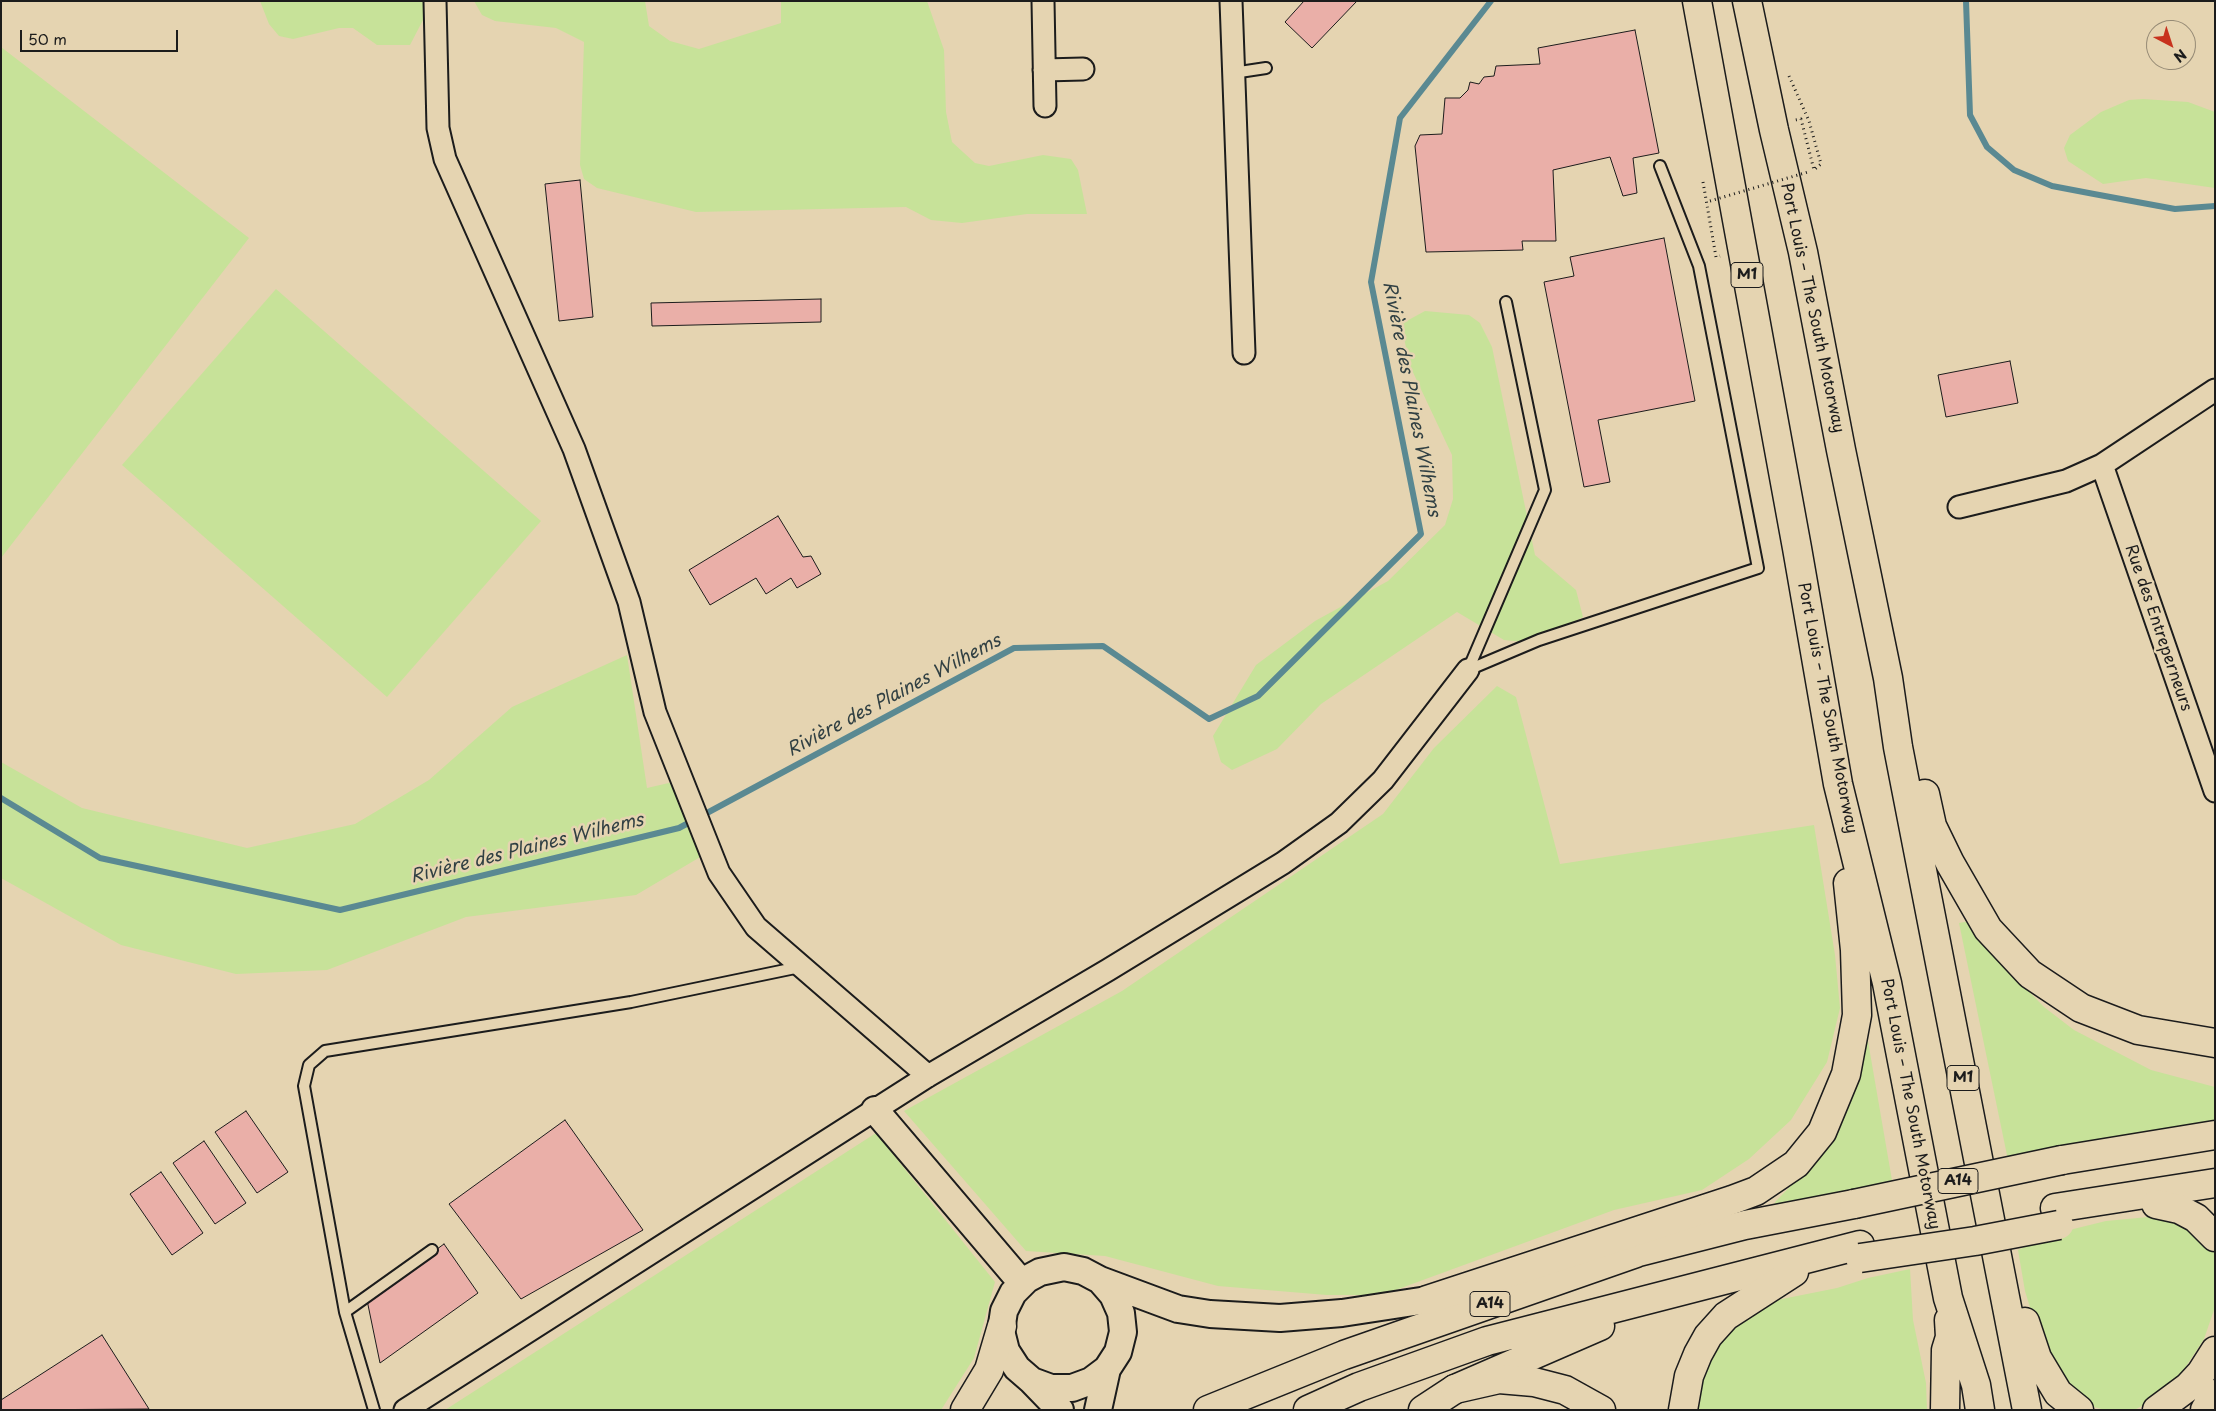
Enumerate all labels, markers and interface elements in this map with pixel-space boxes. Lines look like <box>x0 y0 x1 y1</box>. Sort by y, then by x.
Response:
scale bar <box>22 20 180 52</box>
north arrow <box>2146 20 2196 70</box>
text: 50 m <box>28 27 67 50</box>
text: N <box>2169 44 2191 68</box>
street label: Port Louis – The South Motorway <box>1776 181 1848 435</box>
road number: M1 <box>1731 262 1763 288</box>
water label: Rivière des Plaines Wilhems <box>1378 279 1444 519</box>
street label: Rue des Entreperneurs <box>2120 542 2196 714</box>
street label: Port Louis – The South Motorway <box>1793 581 1861 835</box>
water label: Rivière des Plaines Wilhems <box>783 630 1005 762</box>
water label: Rivière des Plaines Wilhems <box>408 810 646 888</box>
street label: Port Louis – The South Motorway <box>1876 977 1944 1231</box>
road number: M1 <box>1947 1066 1979 1090</box>
road number: A14 <box>1938 1168 1978 1194</box>
road number: A14 <box>1470 1292 1510 1316</box>

